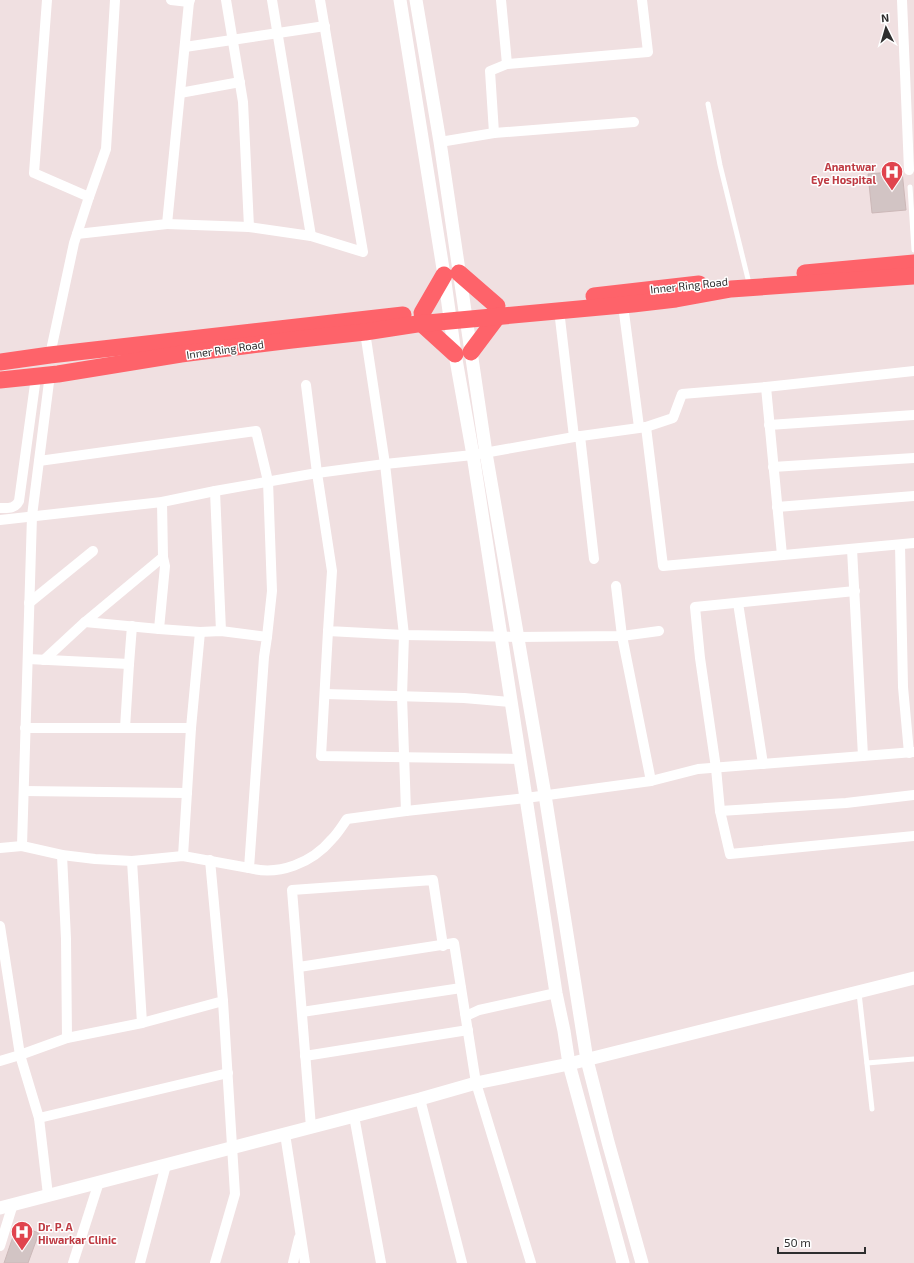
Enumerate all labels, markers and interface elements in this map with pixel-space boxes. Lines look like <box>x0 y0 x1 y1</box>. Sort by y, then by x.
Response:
north arrow <box>866 8 906 48</box>
text: N <box>881 11 890 24</box>
hospital icon: Anantwar Eye Hospital <box>879 159 905 192</box>
place label: Anantwar Eye Hospital <box>811 160 876 187</box>
street label: Inner Ring Road <box>650 274 728 296</box>
street label: Inner Ring Road <box>185 337 265 361</box>
hospital icon: Dr. P. A Hiwarkar Clinic <box>9 1219 35 1252</box>
place label: Dr. P. A Hiwarkar Clinic <box>38 1220 117 1246</box>
scale bar <box>778 1229 865 1255</box>
text: 50 m <box>784 1235 811 1249</box>

